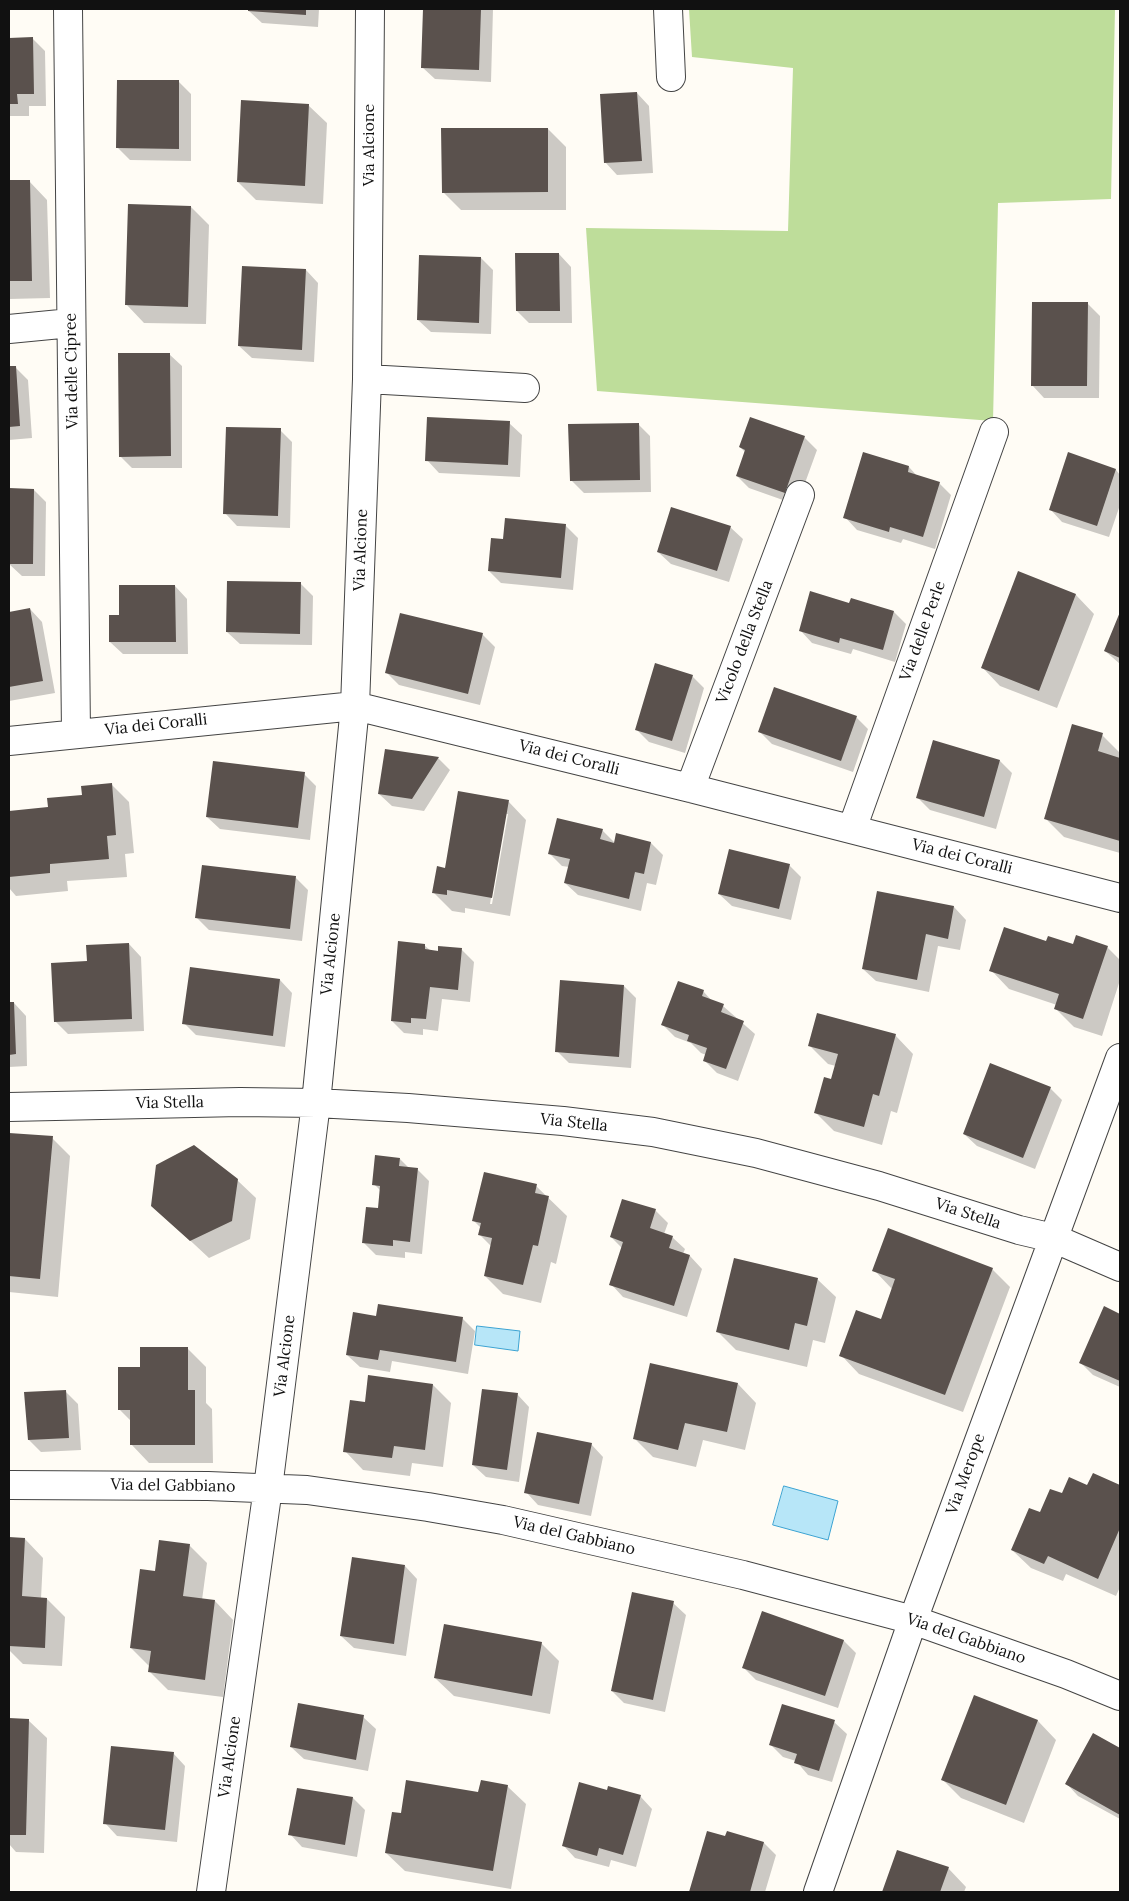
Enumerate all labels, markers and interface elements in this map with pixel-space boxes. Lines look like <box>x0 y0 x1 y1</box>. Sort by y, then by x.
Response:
street label: Via Alcione <box>359 104 379 186</box>
street label: Via delle Cipree <box>61 313 83 429</box>
street label: Via Alcione <box>350 509 372 591</box>
street label: Vicolo della Stella <box>713 578 777 706</box>
street label: Via delle Perle <box>896 578 950 684</box>
street label: Via dei Coralli <box>104 710 208 740</box>
street label: Via dei Coralli <box>517 736 621 780</box>
street label: Via dei Coralli <box>910 835 1014 879</box>
street label: Via Alcione <box>317 912 345 996</box>
street label: Via Stella <box>136 1093 204 1113</box>
street label: Via Stella <box>539 1110 609 1136</box>
street label: Via Stella <box>933 1194 1003 1234</box>
street label: Via Alcione <box>270 1314 300 1398</box>
street label: Via Merope <box>942 1431 990 1517</box>
street label: Via del Gabbiano <box>110 1475 236 1497</box>
street label: Via del Gabbiano <box>511 1513 637 1559</box>
street label: Via del Gabbiano <box>904 1610 1028 1668</box>
street label: Via Alcione <box>215 1715 245 1799</box>

